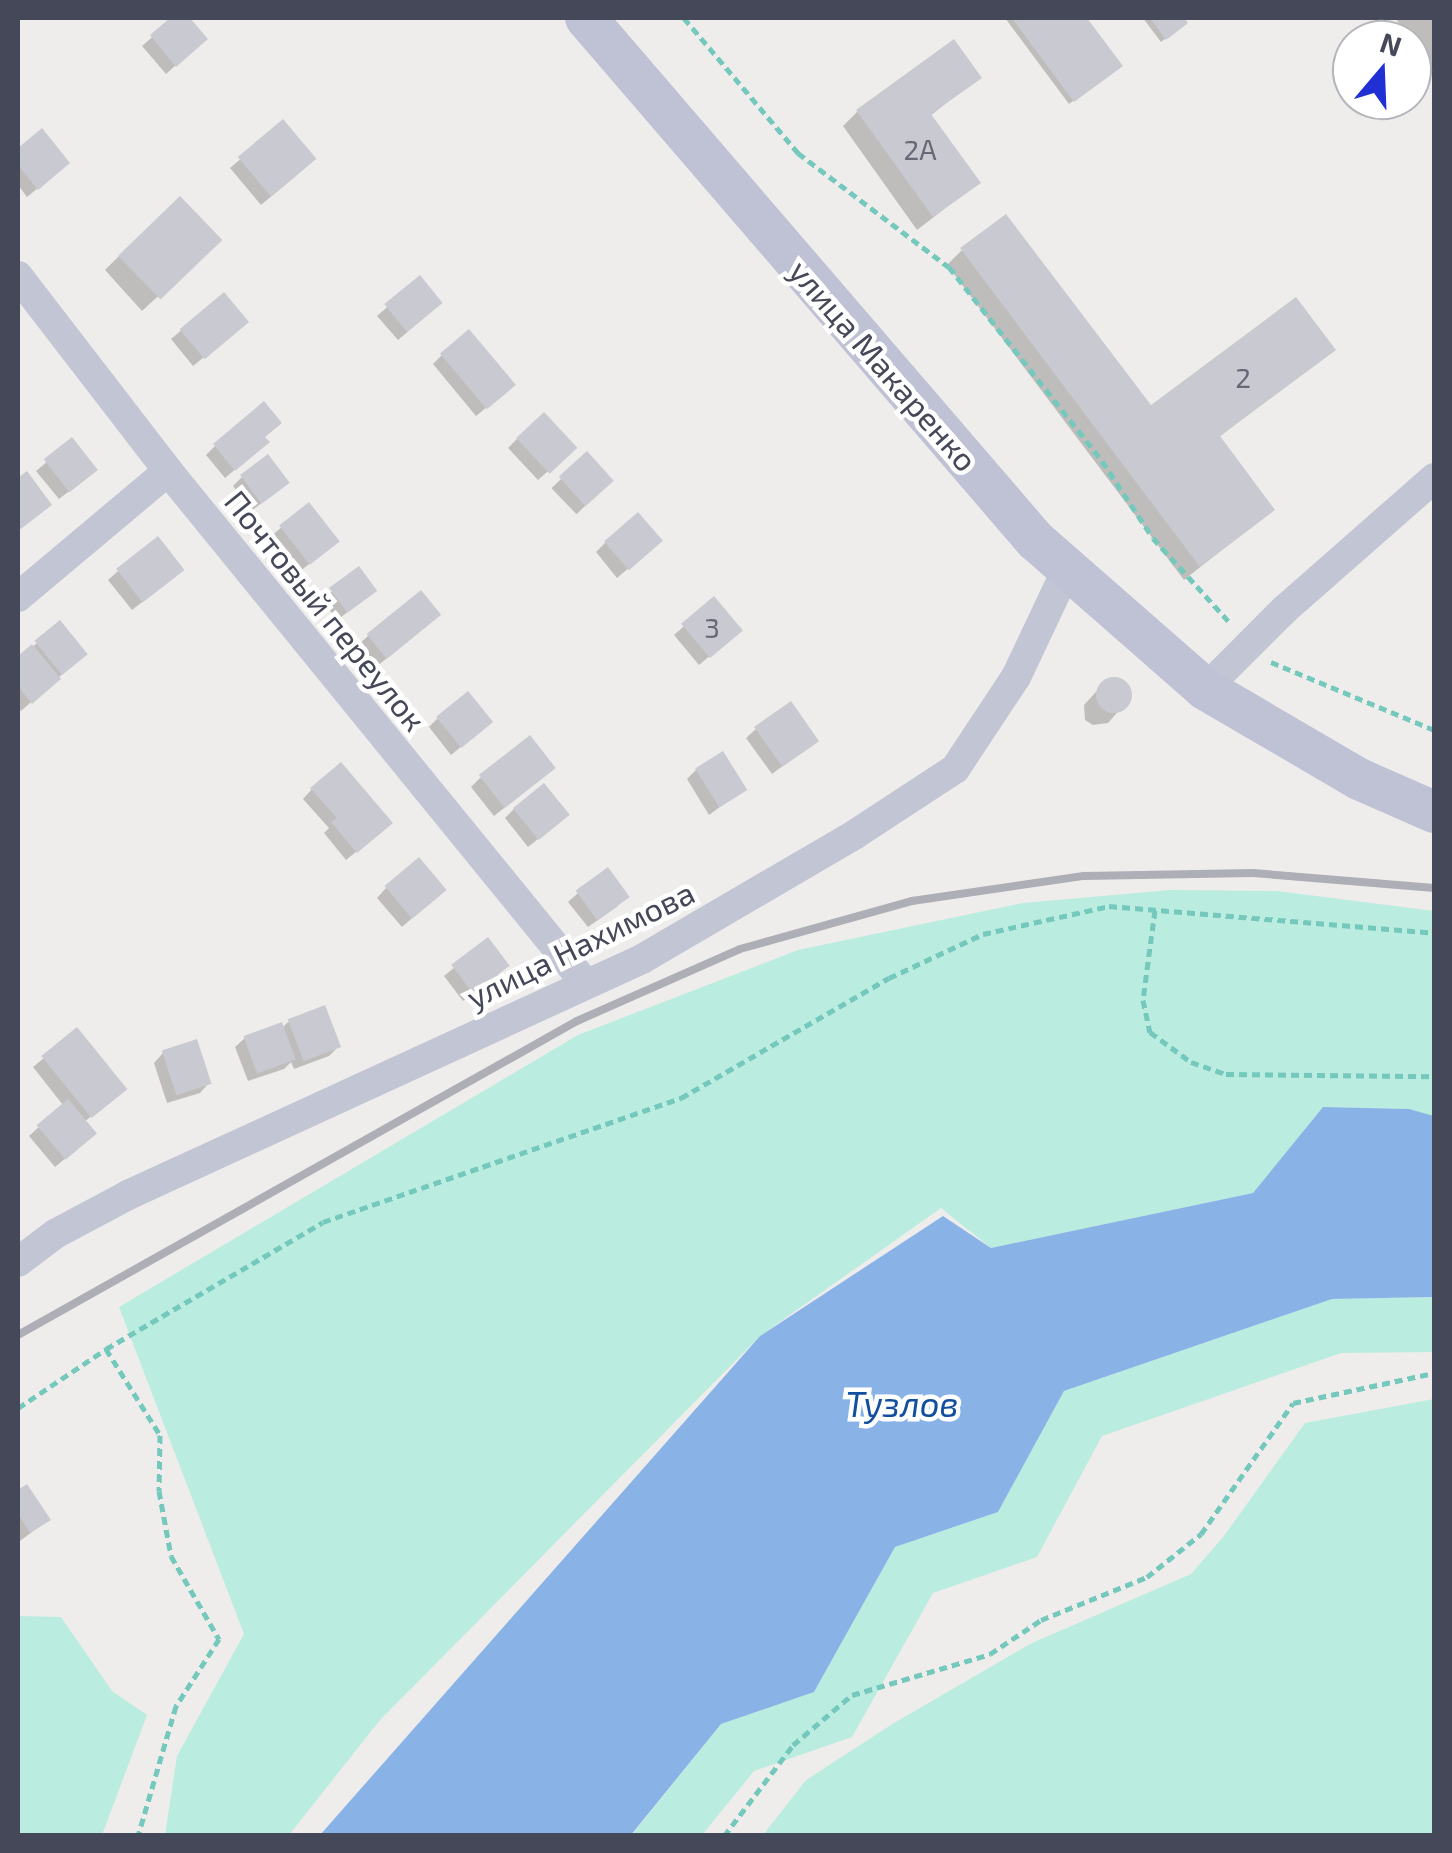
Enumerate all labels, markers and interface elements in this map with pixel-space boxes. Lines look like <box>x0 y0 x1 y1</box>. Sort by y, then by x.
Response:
north arrow <box>1332 20 1432 120</box>
text: N <box>1376 24 1406 63</box>
house number: 2А <box>903 132 937 166</box>
street label: улица Макаренко <box>782 252 986 478</box>
house number: 2 <box>1235 360 1251 394</box>
street label: Почтовый переулок <box>217 482 435 738</box>
house number: 3 <box>704 610 720 644</box>
street label: улица Нахимова <box>460 872 700 1016</box>
water label: Тузлов <box>845 1382 959 1424</box>

